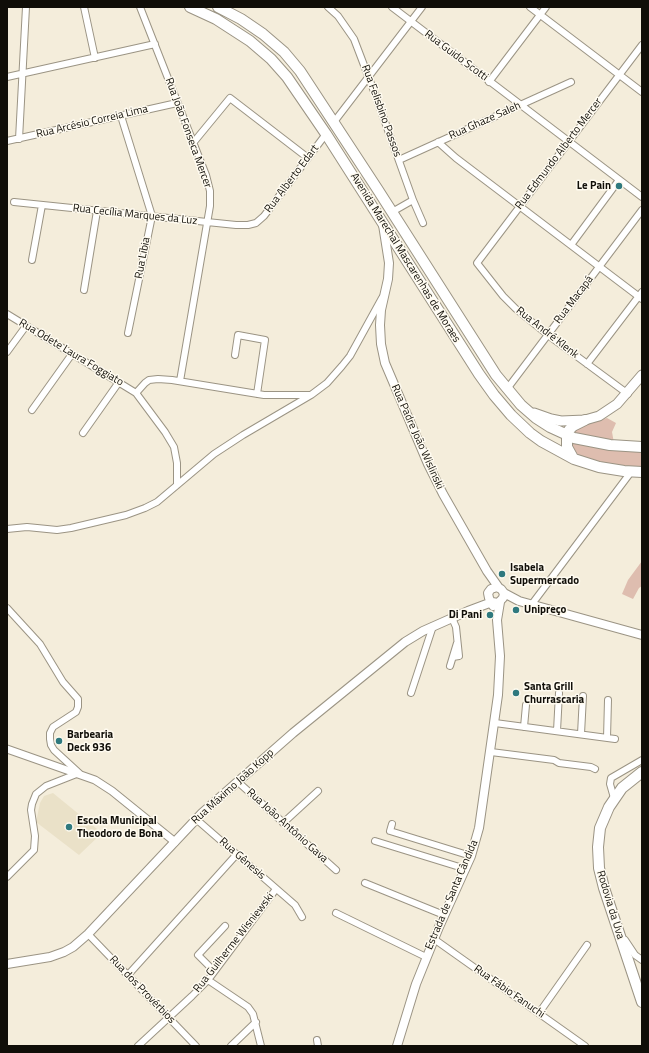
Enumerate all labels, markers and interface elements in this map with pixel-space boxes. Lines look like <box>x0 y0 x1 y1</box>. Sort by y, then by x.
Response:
street label: Rua Guido Scotti <box>422 28 490 84</box>
street label: Rua Felisbino Passos <box>358 63 404 159</box>
street label: Rua João Fonseca Mercer <box>162 76 214 190</box>
street label: Rua Edmundo Alberto Mercer <box>513 96 605 212</box>
street label: Rua Ghaze Saleh <box>447 99 523 143</box>
street label: Rua Arcésio Correia Lima <box>35 103 149 141</box>
street label: Rua Alberto Edart <box>262 142 322 216</box>
street label: Avenida Marechal Mascarenhas de Moraes <box>347 171 463 345</box>
place label: Le Pain <box>577 179 611 193</box>
marker: Le Pain <box>614 181 624 191</box>
street label: Rua Cecília Marques da Luz <box>72 202 198 228</box>
street label: Rua Líbia <box>133 236 153 280</box>
street label: Rua Macapá <box>552 273 596 327</box>
street label: Rua André Klenk <box>513 304 581 362</box>
street label: Rua Odete Laura Foggiato <box>16 317 126 389</box>
street label: Rua Padre João Wislinski <box>388 382 446 492</box>
place label: Isabela Supermercado <box>510 561 579 587</box>
marker: Isabela Supermercado <box>497 569 507 579</box>
place label: Unipreço <box>524 603 566 617</box>
marker: Unipreço <box>511 605 521 615</box>
place label: Di Pani <box>449 608 482 622</box>
marker: Di Pani <box>485 610 495 620</box>
place label: Santa Grill Churrascaria <box>524 680 584 706</box>
marker: Santa Grill Churrascaria <box>511 688 521 698</box>
place label: Barbearia Deck 936 <box>67 728 113 754</box>
marker: Barbearia Deck 936 <box>54 736 64 746</box>
street label: Rua Máximo João Kopp <box>189 747 277 827</box>
street label: Rua João Antônio Gava <box>244 786 330 866</box>
place label: Escola Municipal Theodoro de Bona <box>77 814 163 840</box>
marker: Escola Municipal Theodoro de Bona <box>64 822 74 832</box>
street label: Rua Gênesis <box>216 835 268 883</box>
street label: Estrada de Santa Cândida <box>423 838 481 952</box>
street label: Rodovia da Uva <box>593 869 627 941</box>
street label: Rua Guilherme Wisniewski <box>191 891 277 995</box>
street label: Rua dos Provérbios <box>106 953 178 1027</box>
street label: Rua Fábio Fanuchi <box>471 963 547 1021</box>

